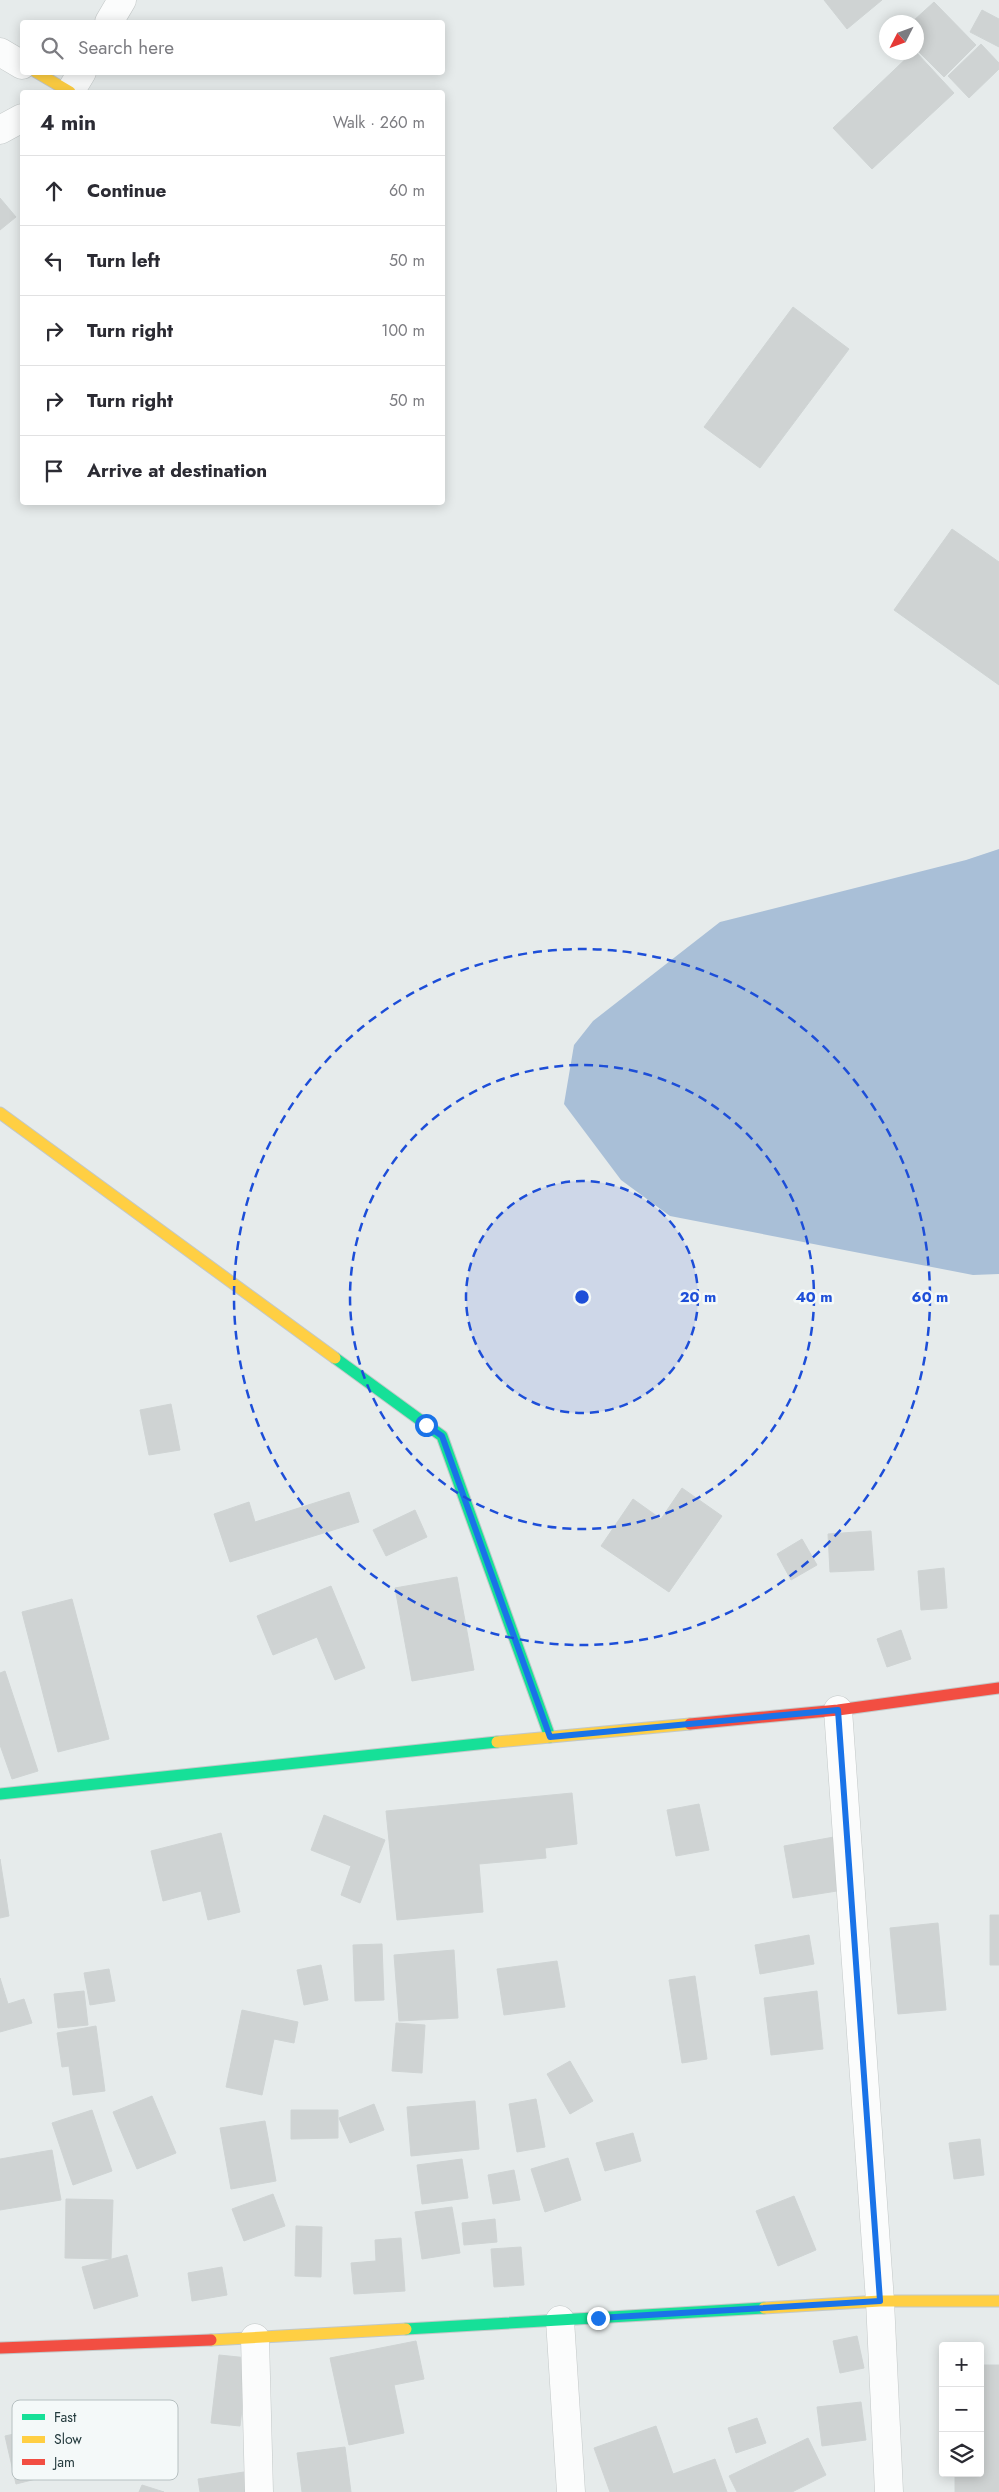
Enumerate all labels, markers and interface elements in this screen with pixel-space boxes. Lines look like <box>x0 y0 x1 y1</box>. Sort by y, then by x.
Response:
north arrow <box>879 15 924 60</box>
search box <box>20 20 445 75</box>
icon: search <box>38 34 66 62</box>
text: Search here <box>78 34 174 61</box>
text: 4 min <box>40 108 96 138</box>
text: Walk · 260 m <box>333 111 425 134</box>
icon: ahead <box>40 177 68 205</box>
text: Continue <box>87 177 166 204</box>
text: 60 m <box>389 179 425 202</box>
icon: left <box>40 247 68 275</box>
text: Turn left <box>87 247 160 274</box>
text: 50 m <box>389 249 425 272</box>
icon: right <box>40 317 68 345</box>
text: Turn right <box>87 317 173 344</box>
text: 100 m <box>381 319 425 342</box>
icon: right <box>40 387 68 415</box>
text: Turn right <box>87 387 173 414</box>
text: 50 m <box>389 389 425 412</box>
icon: arrive <box>40 457 68 485</box>
text: Arrive at destination <box>87 457 267 484</box>
text: 20 m <box>680 1286 716 1308</box>
text: 40 m <box>795 1286 833 1308</box>
text: 60 m <box>912 1286 948 1308</box>
centre of rings <box>573 1288 591 1306</box>
route start <box>415 1414 438 1437</box>
route end <box>587 2307 610 2330</box>
map controls <box>939 2342 984 2477</box>
button: + <box>939 2342 984 2387</box>
button: − <box>939 2387 984 2432</box>
legend <box>12 2400 178 2480</box>
text: Fast <box>54 2407 77 2427</box>
text: Slow <box>54 2429 82 2449</box>
button: layers <box>939 2432 984 2477</box>
text: Jam <box>52 2452 75 2472</box>

